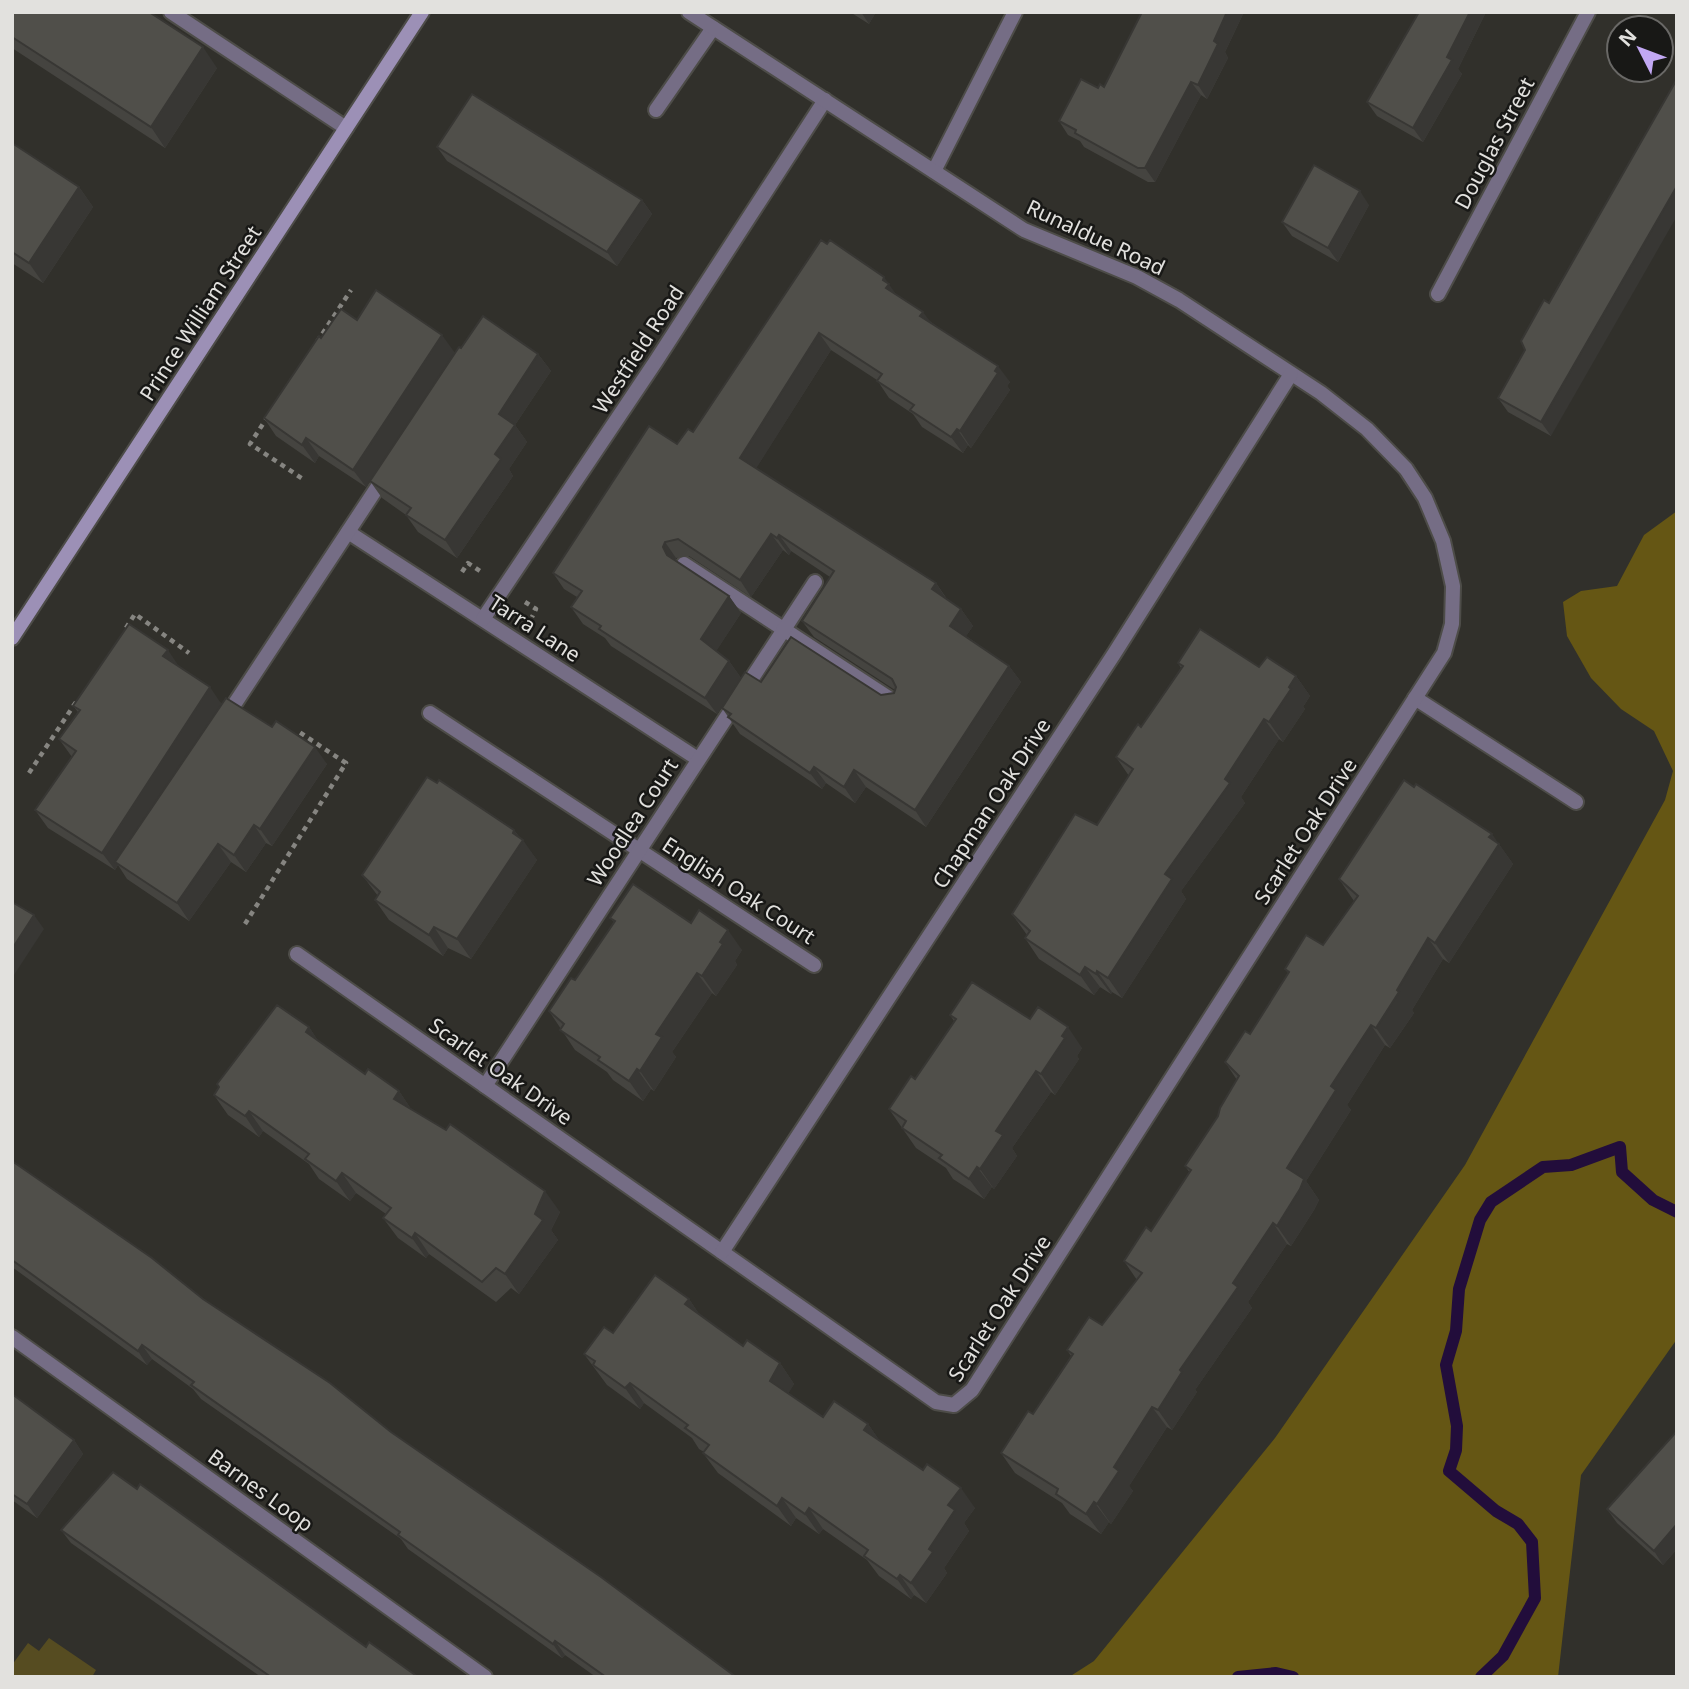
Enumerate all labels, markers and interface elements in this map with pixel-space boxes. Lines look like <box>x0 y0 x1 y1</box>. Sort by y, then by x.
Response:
north arrow <box>1605 14 1675 84</box>
text: N <box>1613 23 1642 52</box>
street label: Douglas Street <box>1448 72 1541 214</box>
street label: Runaldue Road <box>1022 193 1170 281</box>
street label: Prince William Street <box>133 220 267 406</box>
street label: Westfield Road <box>586 280 690 418</box>
street label: Tarra Lane <box>484 588 586 668</box>
street label: Chapman Oak Drive <box>925 713 1057 893</box>
street label: Woodlea Court <box>580 752 684 891</box>
street label: Scarlet Oak Drive <box>1247 752 1363 910</box>
street label: English Oak Court <box>657 830 821 950</box>
street label: Scarlet Oak Drive <box>424 1011 578 1131</box>
street label: Scarlet Oak Drive <box>941 1229 1057 1387</box>
street label: Barnes Loop <box>203 1442 319 1538</box>

